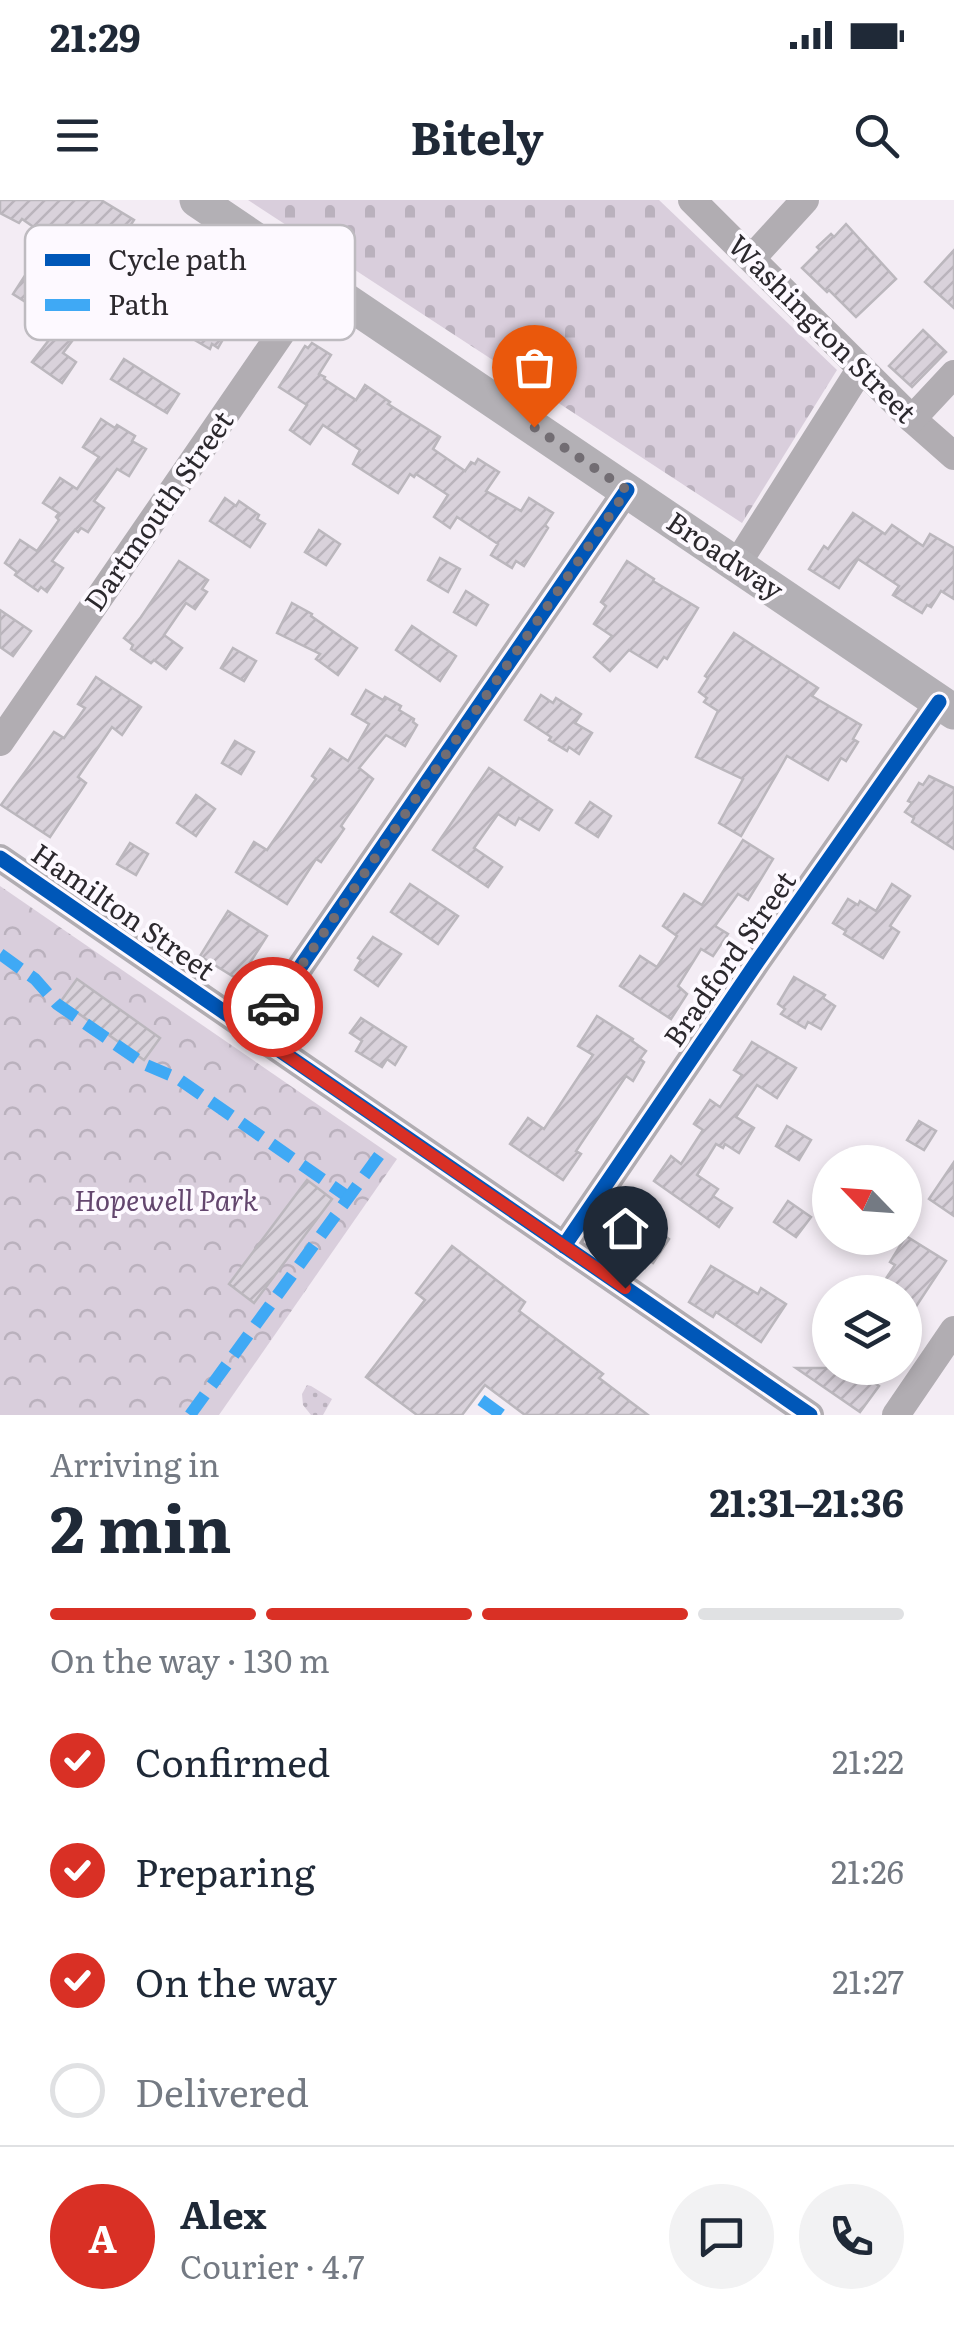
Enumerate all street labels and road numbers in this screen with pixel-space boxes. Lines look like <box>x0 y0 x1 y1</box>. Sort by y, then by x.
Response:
street label: Washington Street <box>720 224 928 432</box>
street label: Dartmouth Street <box>72 401 243 619</box>
street label: Broadway <box>659 500 794 609</box>
street label: Hamilton Street <box>24 831 225 990</box>
street label: Bradford Street <box>652 861 805 1054</box>

